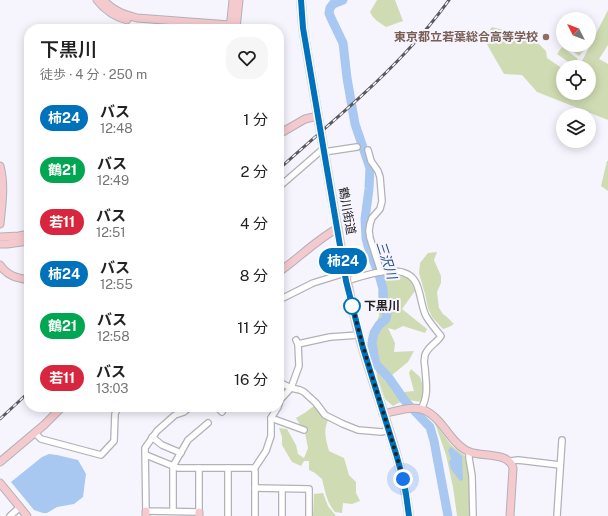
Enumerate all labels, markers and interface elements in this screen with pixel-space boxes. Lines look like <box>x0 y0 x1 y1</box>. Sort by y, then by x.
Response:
north arrow <box>556 12 596 52</box>
map controls <box>556 12 596 148</box>
place label: 東京都立若葉総合高等学校 <box>394 30 538 44</box>
marker: 東京都立若葉総合高等学校 <box>541 32 551 42</box>
button: heart <box>226 37 268 79</box>
text: 下黒川 <box>40 38 97 60</box>
button: locate <box>556 60 596 100</box>
text: 徒歩 · 4 分 · 250 m <box>40 67 147 82</box>
text: バス <box>100 103 130 120</box>
button: layers <box>556 108 596 148</box>
text: 柿24 <box>48 110 80 126</box>
text: 1 分 <box>243 111 268 128</box>
text: 12:48 <box>100 121 133 136</box>
text: バス <box>97 155 127 172</box>
text: 鶴21 <box>48 162 77 178</box>
text: 2 分 <box>240 163 268 180</box>
text: 12:49 <box>97 173 129 188</box>
street label: 鶴川街道 <box>336 186 358 236</box>
text: バス <box>96 207 126 224</box>
text: 若11 <box>49 214 75 230</box>
text: 4 分 <box>240 215 268 232</box>
text: 12:51 <box>96 225 126 240</box>
water label: 三沢川 <box>373 239 400 283</box>
line badge: 柿24 <box>320 248 366 274</box>
text: 柿24 <box>327 253 359 269</box>
text: バス <box>100 259 130 276</box>
text: 柿24 <box>48 266 80 282</box>
text: 8 分 <box>240 267 268 284</box>
text: 12:55 <box>100 277 133 292</box>
marker: 下黒川 <box>343 297 361 315</box>
place label: 下黒川 <box>364 299 400 313</box>
text: バス <box>97 311 127 328</box>
text: 鶴21 <box>48 318 77 334</box>
text: 11 分 <box>237 319 268 336</box>
text: 12:58 <box>97 329 130 344</box>
text: バス <box>96 363 126 380</box>
text: 若11 <box>49 370 75 386</box>
text: 16 分 <box>234 371 268 388</box>
text: 13:03 <box>96 381 128 396</box>
your location <box>393 469 413 489</box>

